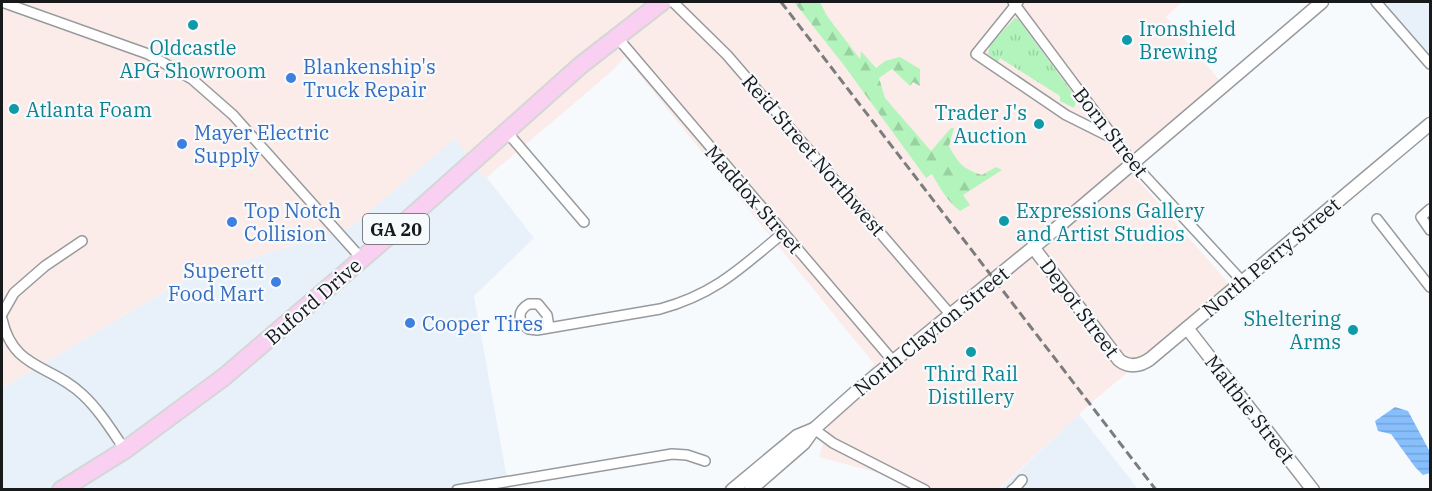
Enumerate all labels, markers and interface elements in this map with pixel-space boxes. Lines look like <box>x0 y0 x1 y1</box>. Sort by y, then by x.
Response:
place label: Ironshield Brewing <box>1139 15 1236 65</box>
marker: Oldcastle APG Showroom <box>186 18 200 32</box>
marker: Ironshield Brewing <box>1120 33 1134 47</box>
place label: Oldcastle APG Showroom <box>120 34 266 84</box>
place label: Blankenship's Truck Repair <box>303 53 436 103</box>
street label: Reid Street Northwest <box>736 69 892 241</box>
marker: Blankenship's Truck Repair <box>284 71 298 85</box>
street label: Born Street <box>1067 81 1155 183</box>
place label: Atlanta Foam <box>26 96 152 123</box>
place label: Trader J's Auction <box>934 99 1027 149</box>
marker: Atlanta Foam <box>7 102 21 116</box>
marker: Trader J's Auction <box>1032 117 1046 131</box>
place label: Mayer Electric Supply <box>194 119 329 169</box>
marker: Mayer Electric Supply <box>175 137 189 151</box>
street label: Maddox Street <box>699 139 809 259</box>
street label: North Perry Street <box>1196 191 1346 323</box>
place label: Top Notch Collision <box>244 197 341 247</box>
place label: Expressions Gallery and Artist Studios <box>1016 197 1205 247</box>
road number: GA 20 <box>363 214 429 244</box>
marker: Expressions Gallery and Artist Studios <box>997 214 1011 228</box>
marker: Top Notch Collision <box>225 215 239 229</box>
street label: Buford Drive <box>259 252 367 350</box>
street label: Depot Street <box>1034 253 1126 363</box>
place label: Superett Food Mart <box>168 257 264 307</box>
street label: North Clayton Street <box>848 260 1014 402</box>
marker: Superett Food Mart <box>269 275 283 289</box>
place label: Sheltering Arms <box>1243 305 1341 355</box>
place label: Cooper Tires <box>422 310 543 337</box>
marker: Cooper Tires <box>403 316 417 330</box>
marker: Sheltering Arms <box>1346 323 1360 337</box>
marker: Third Rail Distillery <box>964 345 978 359</box>
street label: Maltbie Street <box>1199 349 1301 469</box>
place label: Third Rail Distillery <box>924 360 1018 410</box>

